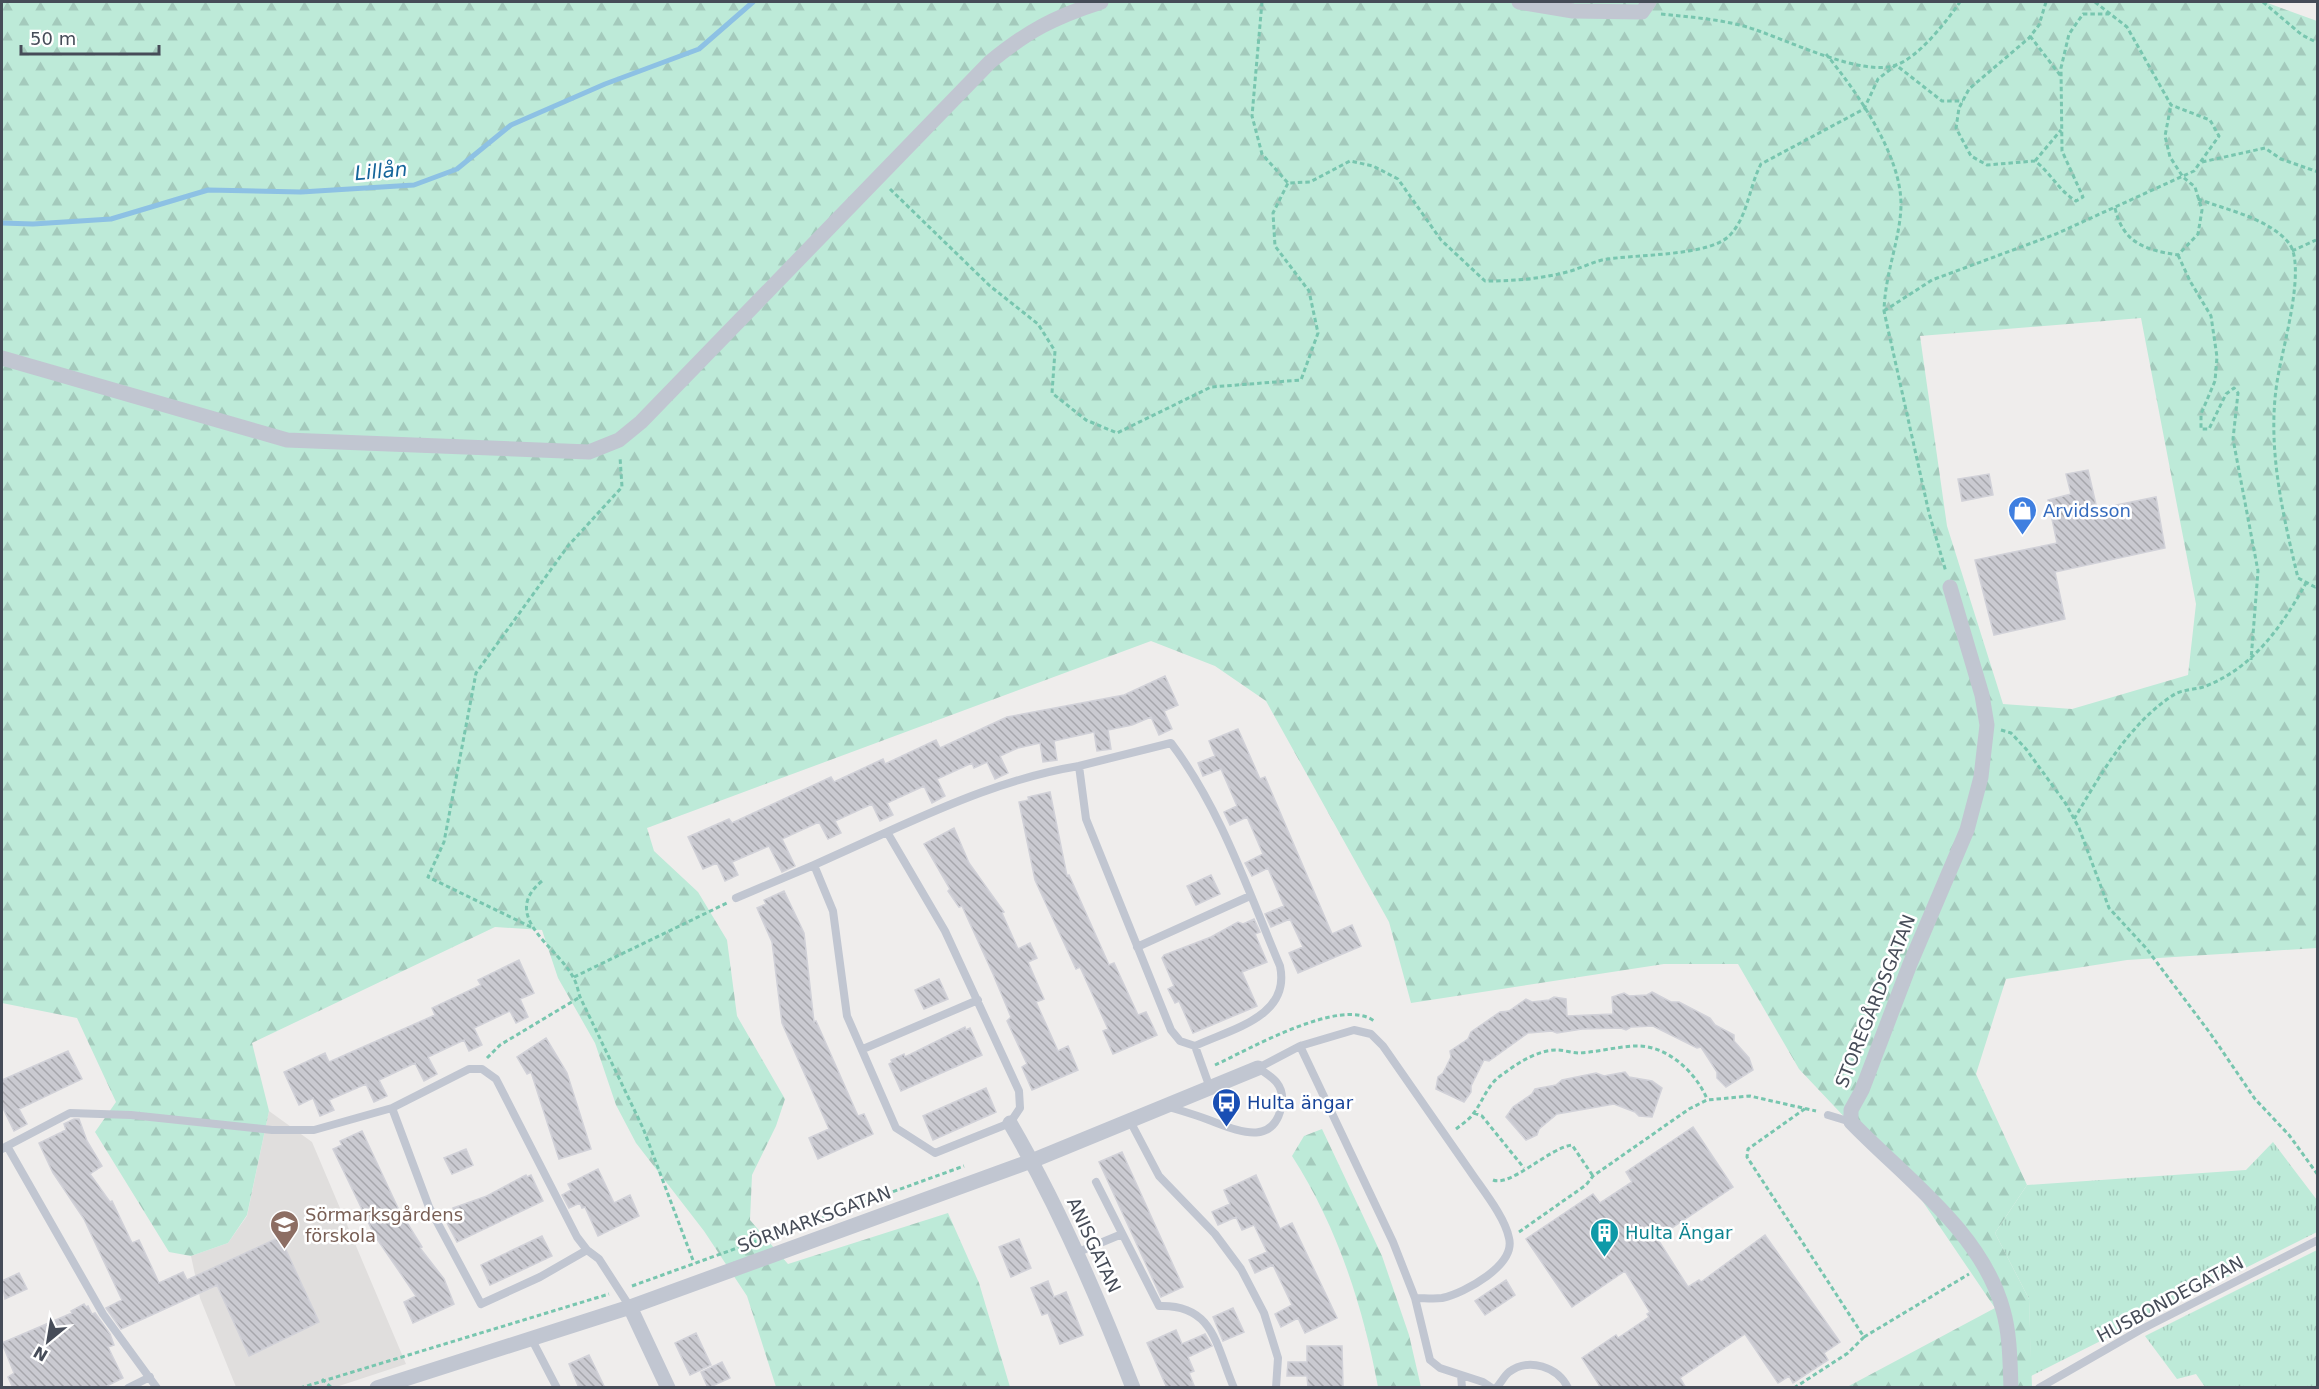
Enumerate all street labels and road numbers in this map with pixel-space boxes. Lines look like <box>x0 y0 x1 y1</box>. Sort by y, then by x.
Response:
street label: STOREGÅRDSGATAN <box>1831 911 1919 1091</box>
street label: SÖRMARKSGATAN <box>734 1181 894 1257</box>
street label: ANISGATAN <box>1063 1194 1125 1296</box>
street label: HUSBONDEGATAN <box>2093 1251 2247 1347</box>

